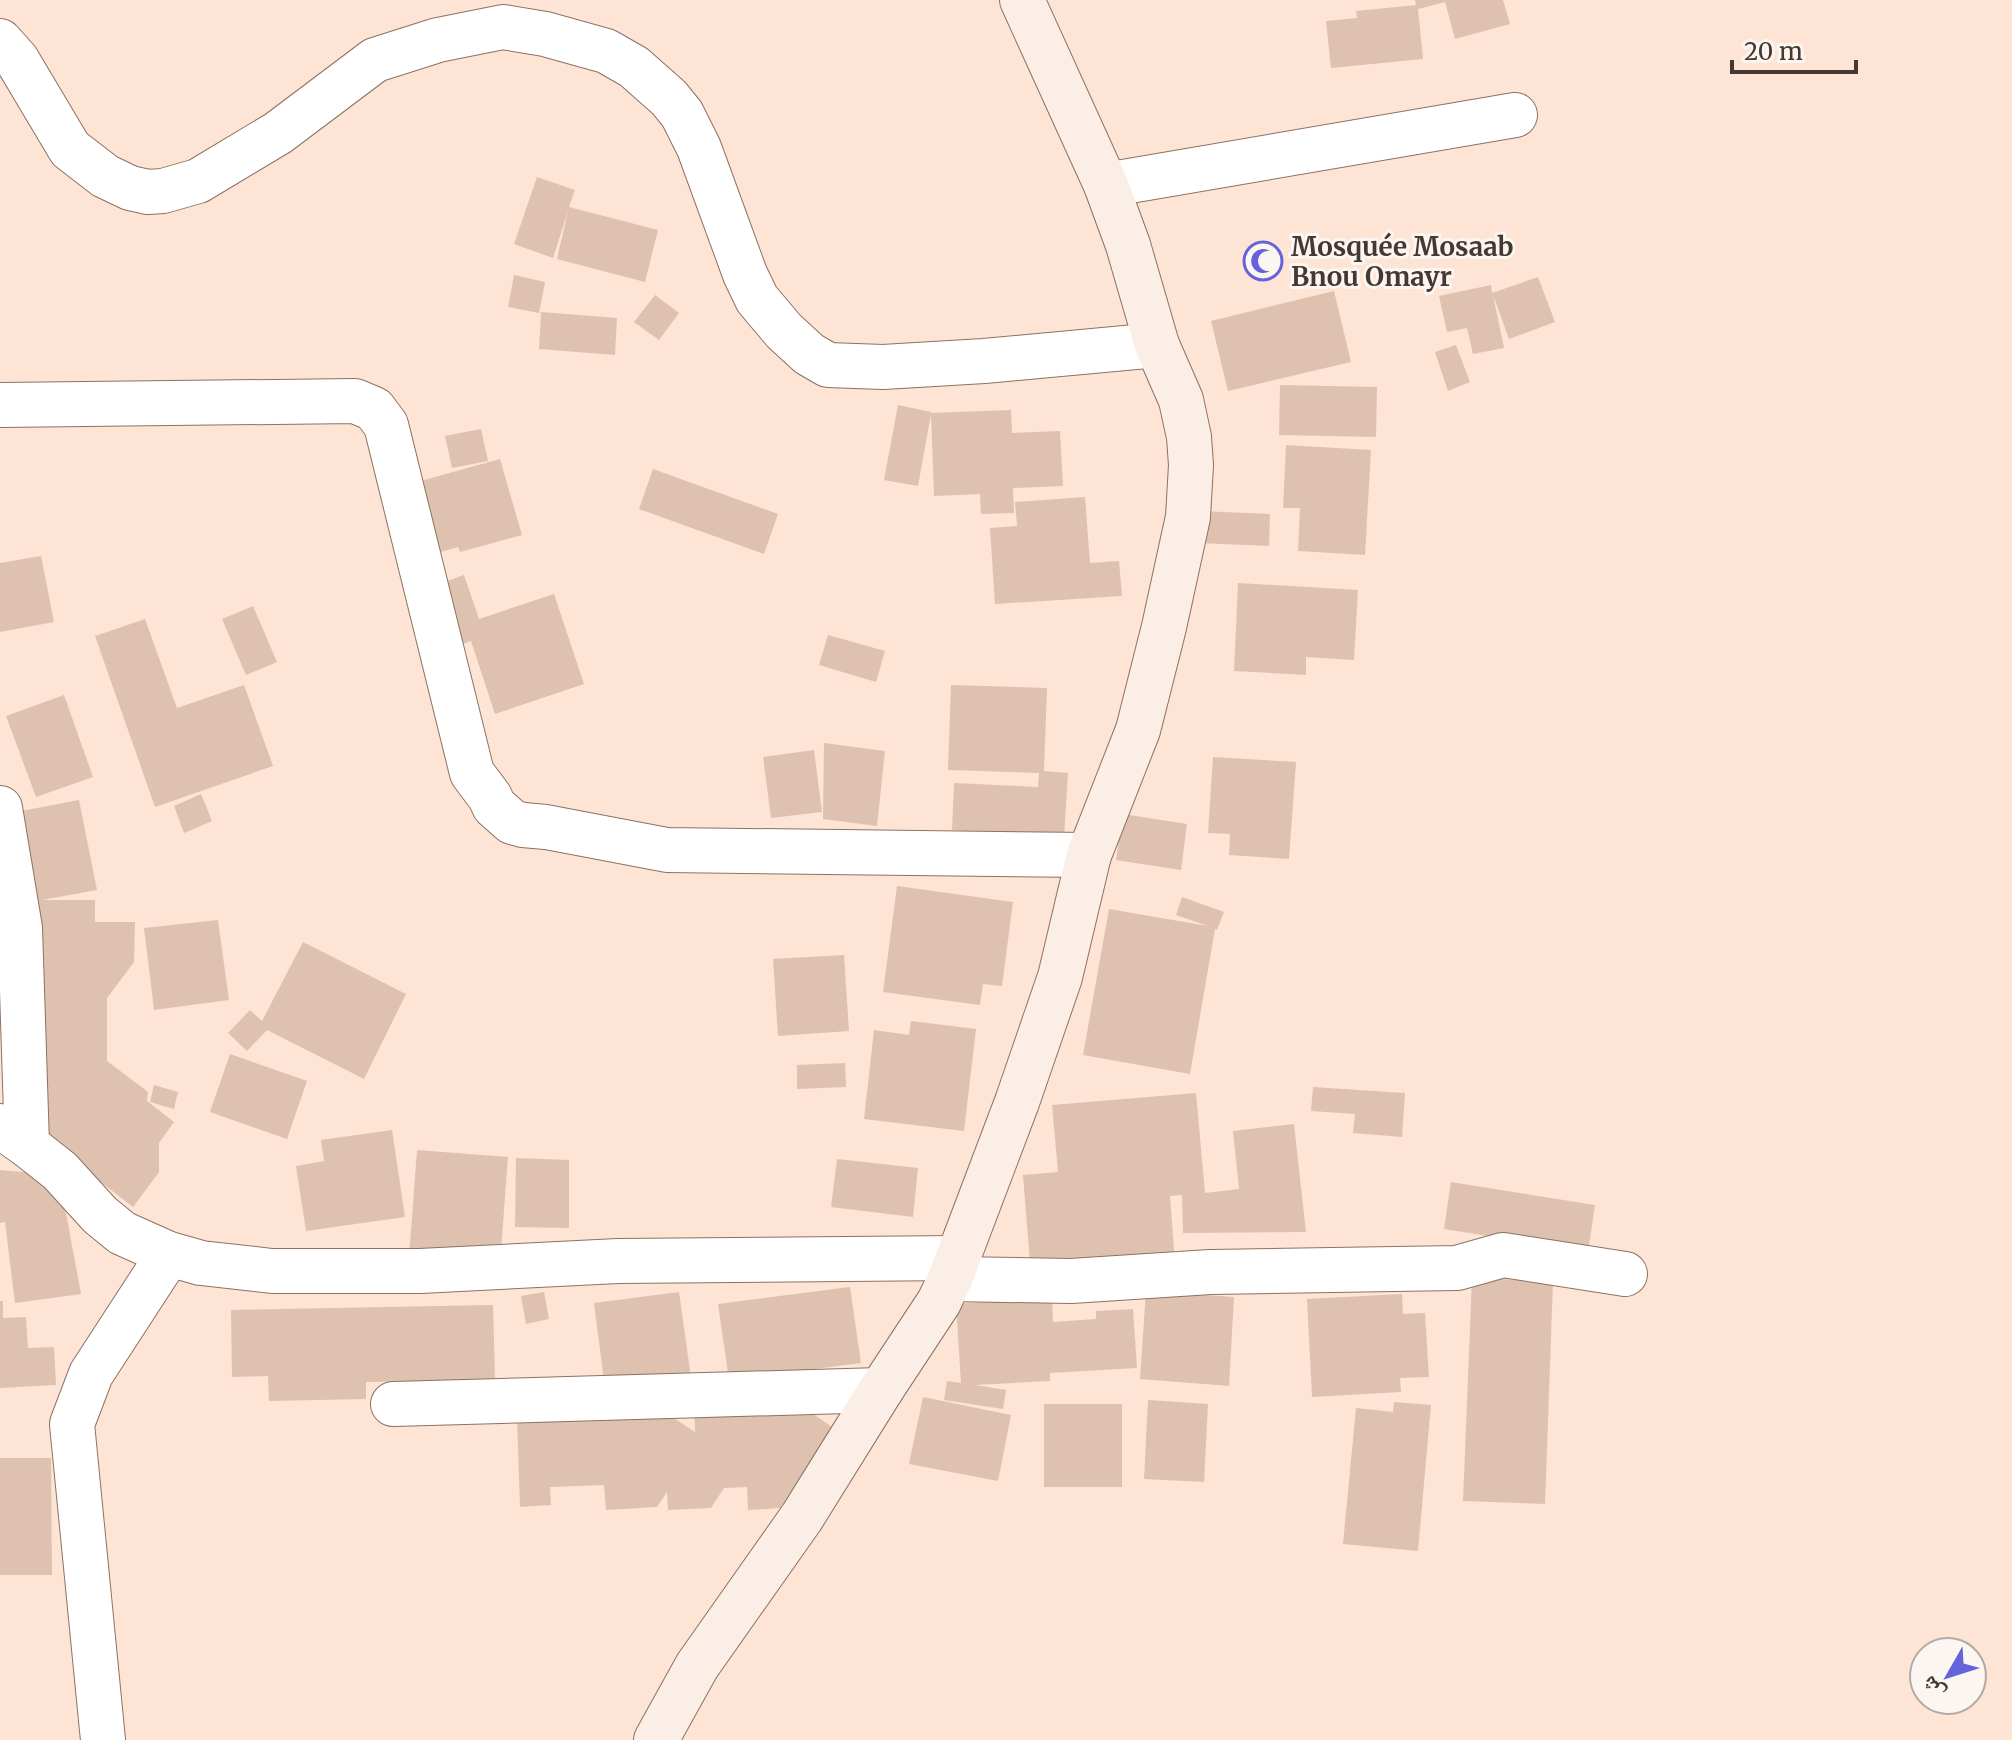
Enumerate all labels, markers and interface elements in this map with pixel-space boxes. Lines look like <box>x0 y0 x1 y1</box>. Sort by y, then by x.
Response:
scale bar <box>1732 24 1856 74</box>
text: 20 m <box>1744 36 1803 67</box>
place label: Mosquée Mosaab Bnou Omayr <box>1291 230 1514 293</box>
mosque icon: Mosquée Mosaab Bnou Omayr <box>1242 240 1284 282</box>
north arrow <box>1908 1636 1988 1716</box>
text: ش <box>1914 1671 1951 1706</box>

